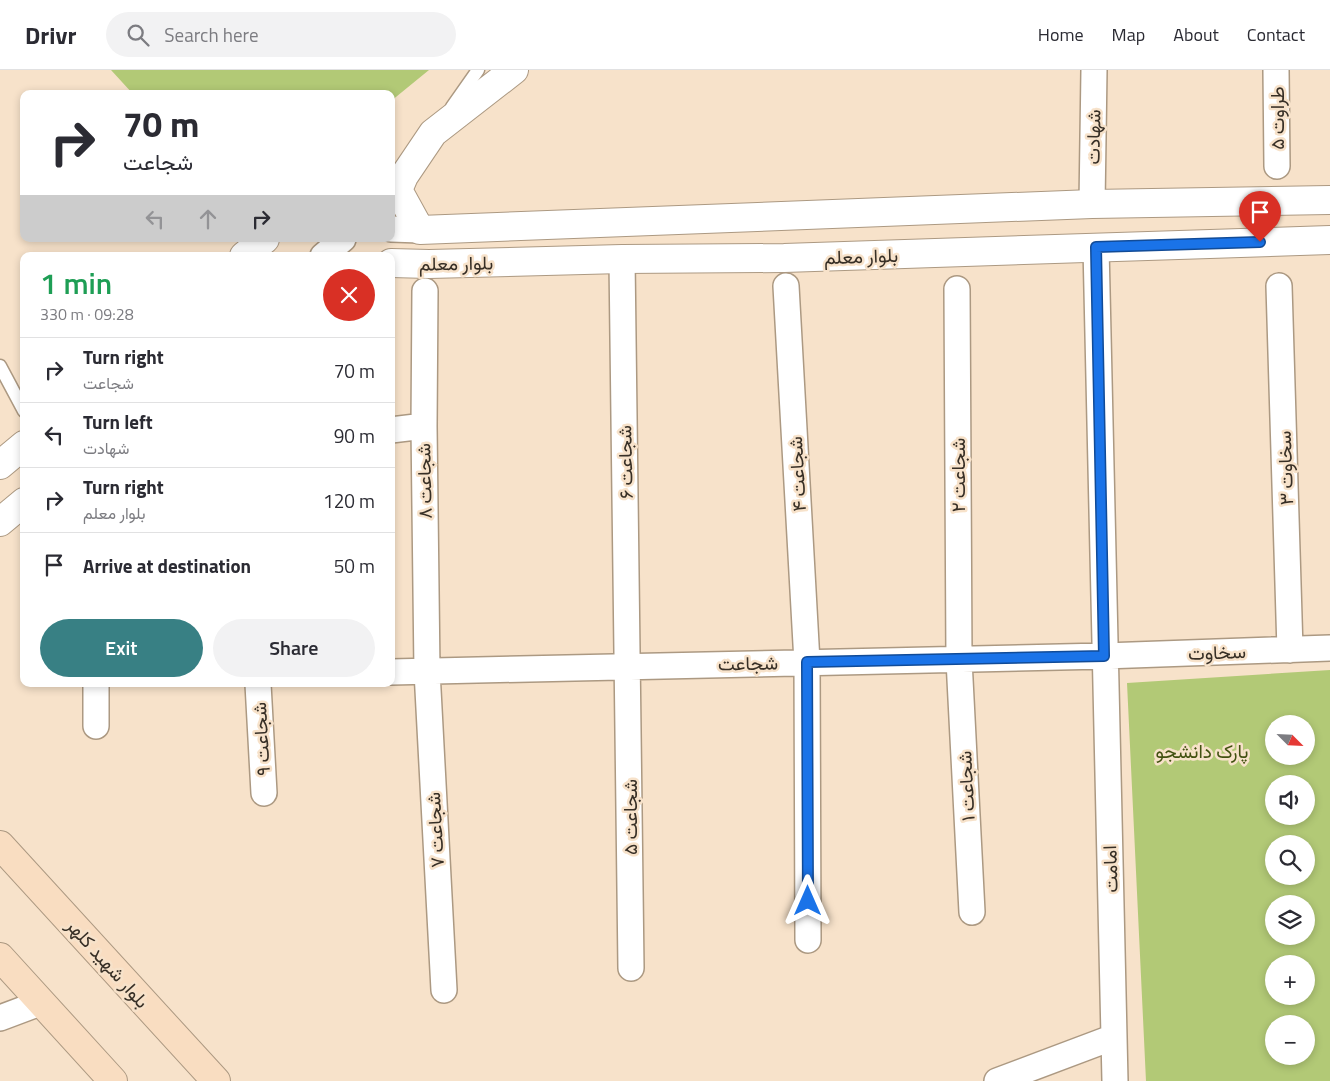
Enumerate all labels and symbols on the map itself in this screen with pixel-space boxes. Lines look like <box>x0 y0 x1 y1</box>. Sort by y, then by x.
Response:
street label: طراوت ۵ <box>1262 86 1291 150</box>
street label: شهادت <box>1078 109 1107 165</box>
pin <box>1239 191 1281 242</box>
street label: بلوار معلم <box>823 240 899 271</box>
street label: بلوار معلم <box>419 247 493 278</box>
street label: شجاعت ۶ <box>609 425 640 499</box>
street label: سخاوت ۳ <box>1269 430 1300 506</box>
street label: شجاعت ۴ <box>780 436 813 512</box>
street label: شجاعت ۲ <box>943 438 972 512</box>
street label: شجاعت ۸ <box>408 443 439 519</box>
street label: سخاوت <box>1188 636 1246 667</box>
street label: شجاعت <box>718 647 778 678</box>
street label: شجاعت ۹ <box>244 701 277 777</box>
north arrow <box>1265 715 1315 765</box>
park label: پارک دانشجو <box>1156 736 1248 765</box>
street label: شجاعت ۱ <box>949 750 982 822</box>
street label: شجاعت ۵ <box>615 779 644 855</box>
street label: شجاعت ۷ <box>418 791 451 869</box>
street label: امامت <box>1094 845 1125 893</box>
position arrow <box>781 874 833 926</box>
street label: بلوار شهید کلهر <box>59 911 157 1014</box>

